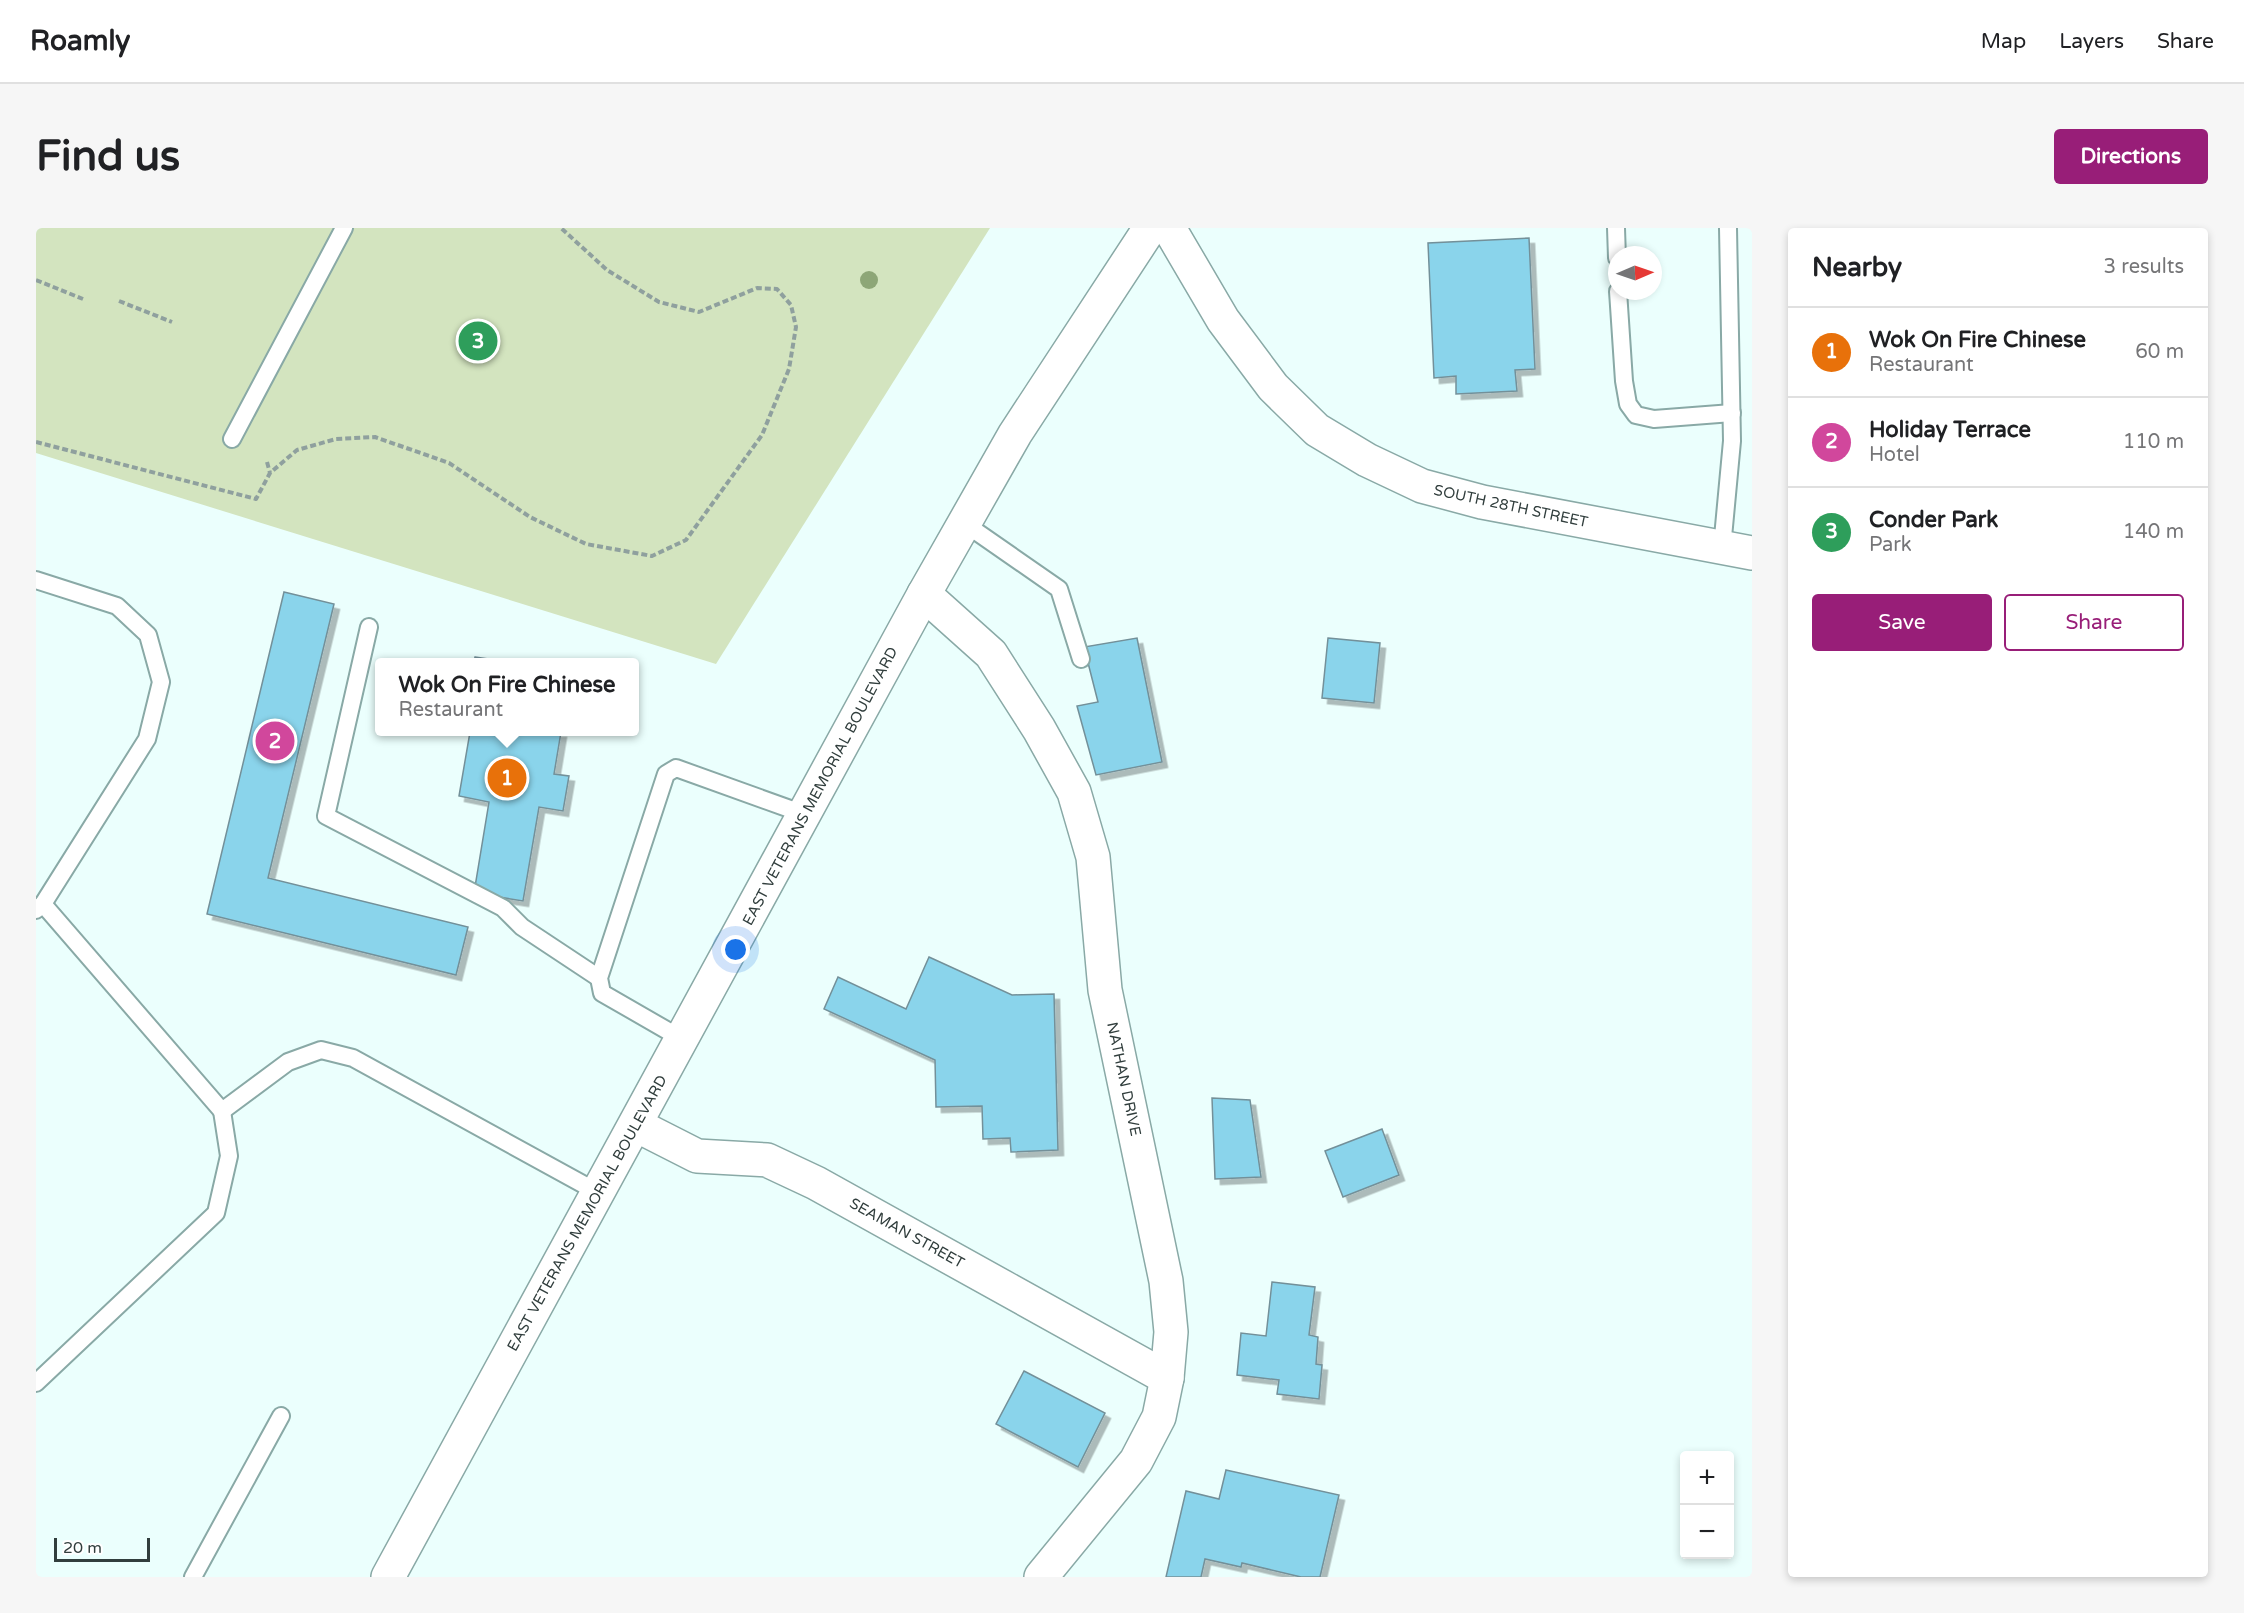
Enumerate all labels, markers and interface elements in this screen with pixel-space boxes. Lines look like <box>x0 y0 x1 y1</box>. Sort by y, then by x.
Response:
text: Roamly <box>30 24 130 58</box>
text: Map <box>1981 29 2026 54</box>
text: Layers <box>2059 29 2124 54</box>
text: Share <box>2157 29 2214 54</box>
button: Directions <box>2054 129 2208 184</box>
text: Find us <box>36 131 180 182</box>
north arrow <box>1608 246 1662 300</box>
text: Nearby <box>1812 252 1902 283</box>
text: 3 results <box>2104 255 2184 279</box>
pin: 3 <box>458 318 498 364</box>
text: Wok On Fire Chinese <box>1869 327 2086 353</box>
text: 1 <box>1825 340 1838 364</box>
text: 60 m <box>2135 340 2184 364</box>
text: Restaurant <box>1869 353 1974 377</box>
text: Holiday Terrace <box>1869 417 2031 443</box>
text: 2 <box>1825 430 1838 454</box>
text: 110 m <box>2123 430 2184 454</box>
text: Hotel <box>1869 443 1920 467</box>
street label: SOUTH 28TH STREET <box>1432 481 1590 531</box>
text: Conder Park <box>1869 507 1998 533</box>
text: 3 <box>1825 520 1838 544</box>
text: 140 m <box>2123 520 2184 544</box>
text: Park <box>1869 533 1912 557</box>
button: Save <box>1812 594 1992 651</box>
button: Share <box>2004 594 2184 651</box>
street label: EAST VETERANS MEMORIAL BOULEVARD <box>739 644 901 928</box>
popup <box>375 658 639 736</box>
text: Wok On Fire Chinese <box>398 672 616 698</box>
text: Restaurant <box>398 698 503 722</box>
pin: 2 <box>256 718 294 764</box>
pin: 1 <box>488 756 526 800</box>
your location <box>721 935 750 964</box>
street label: NATHAN DRIVE <box>1103 1020 1145 1138</box>
street label: EAST VETERANS MEMORIAL BOULEVARD <box>503 1072 671 1354</box>
street label: SEAMAN STREET <box>846 1194 968 1272</box>
map controls <box>1680 1451 1734 1559</box>
button: + <box>1680 1451 1734 1505</box>
button: − <box>1680 1505 1734 1559</box>
scale bar <box>54 1535 150 1562</box>
text: 20 m <box>63 1538 102 1558</box>

